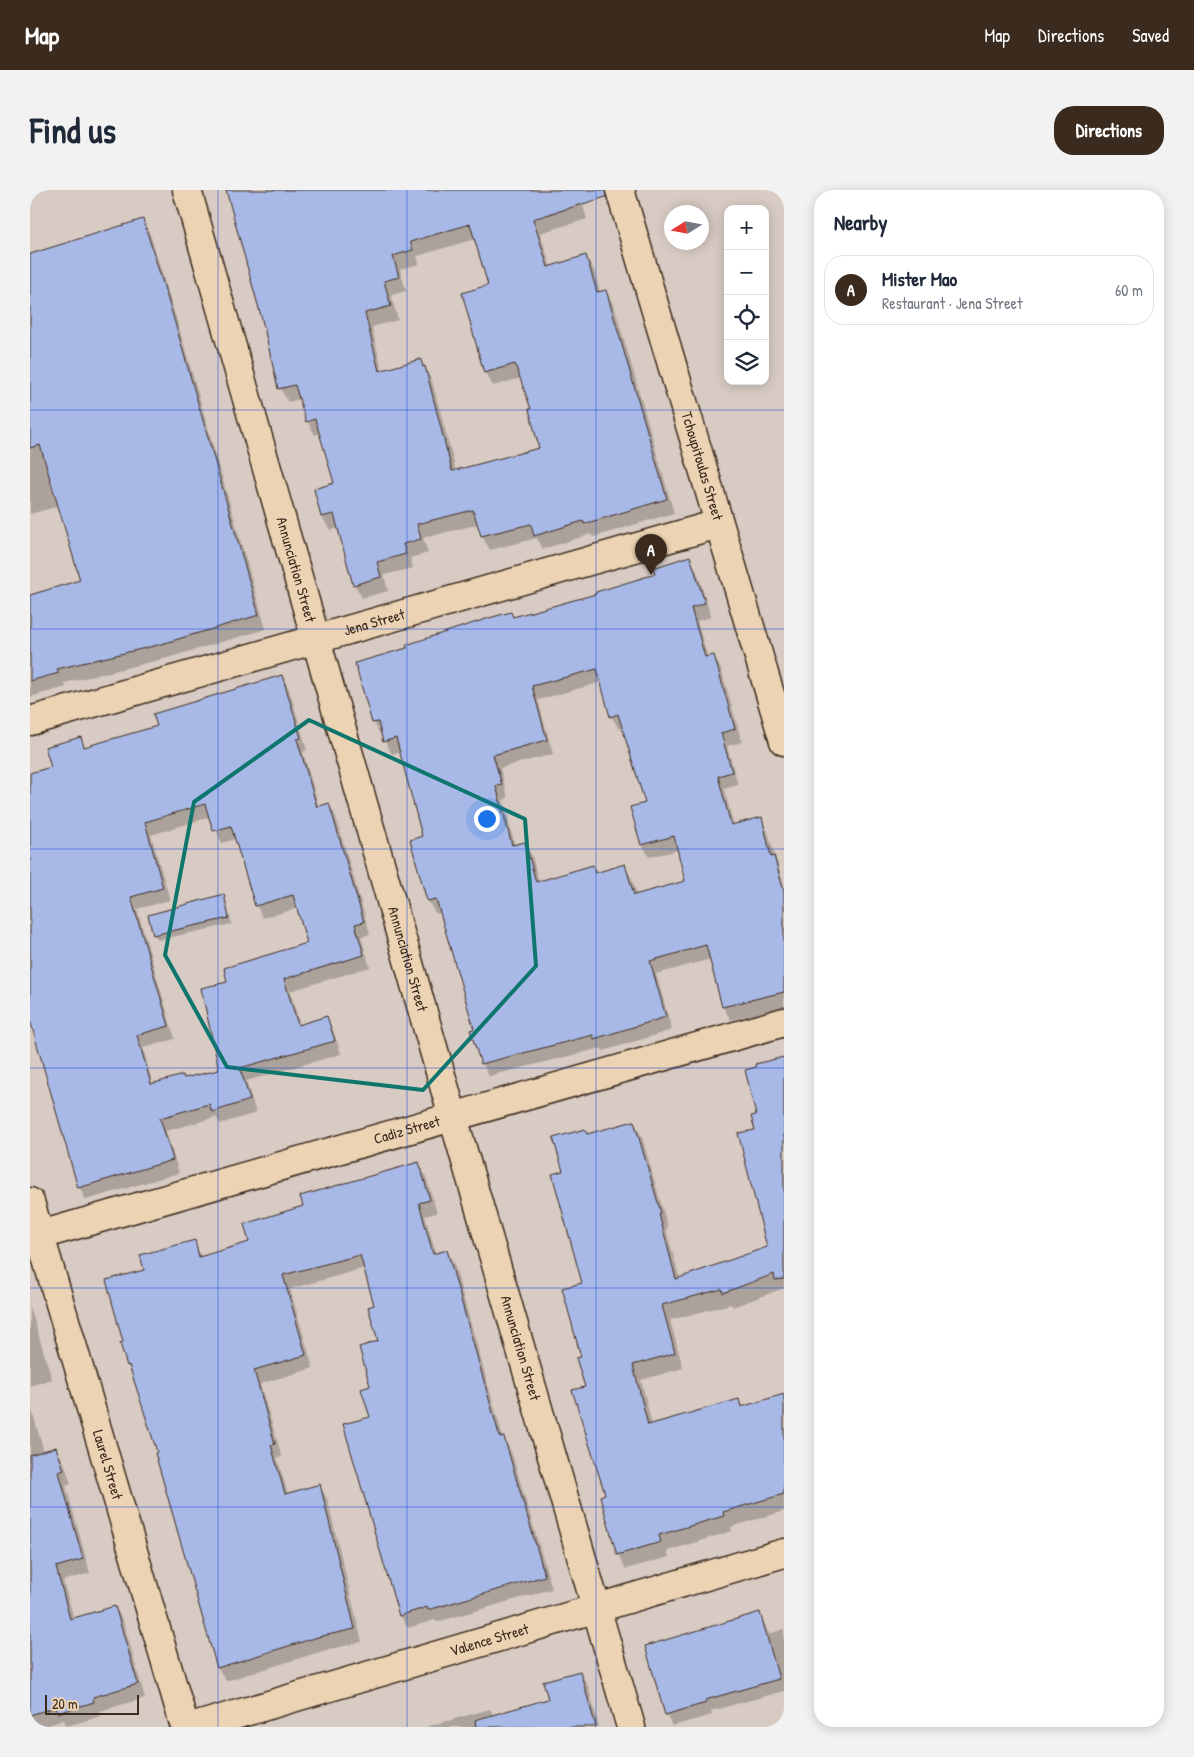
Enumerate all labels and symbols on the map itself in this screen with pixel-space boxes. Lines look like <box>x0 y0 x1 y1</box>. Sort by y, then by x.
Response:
north arrow <box>664 205 709 250</box>
street label: Tchoupitoulas Street <box>677 409 729 524</box>
street label: Annunciation Street <box>271 514 322 625</box>
pin: A <box>635 534 667 575</box>
street label: Jena Street <box>341 603 408 641</box>
your location <box>474 806 500 832</box>
street label: Annunciation Street <box>383 904 433 1015</box>
street label: Cadiz Street <box>371 1110 443 1149</box>
street label: Annunciation Street <box>496 1293 546 1404</box>
street label: Laurel Street <box>88 1427 129 1503</box>
street label: Valence Street <box>447 1618 532 1661</box>
scale bar <box>45 1692 139 1715</box>

